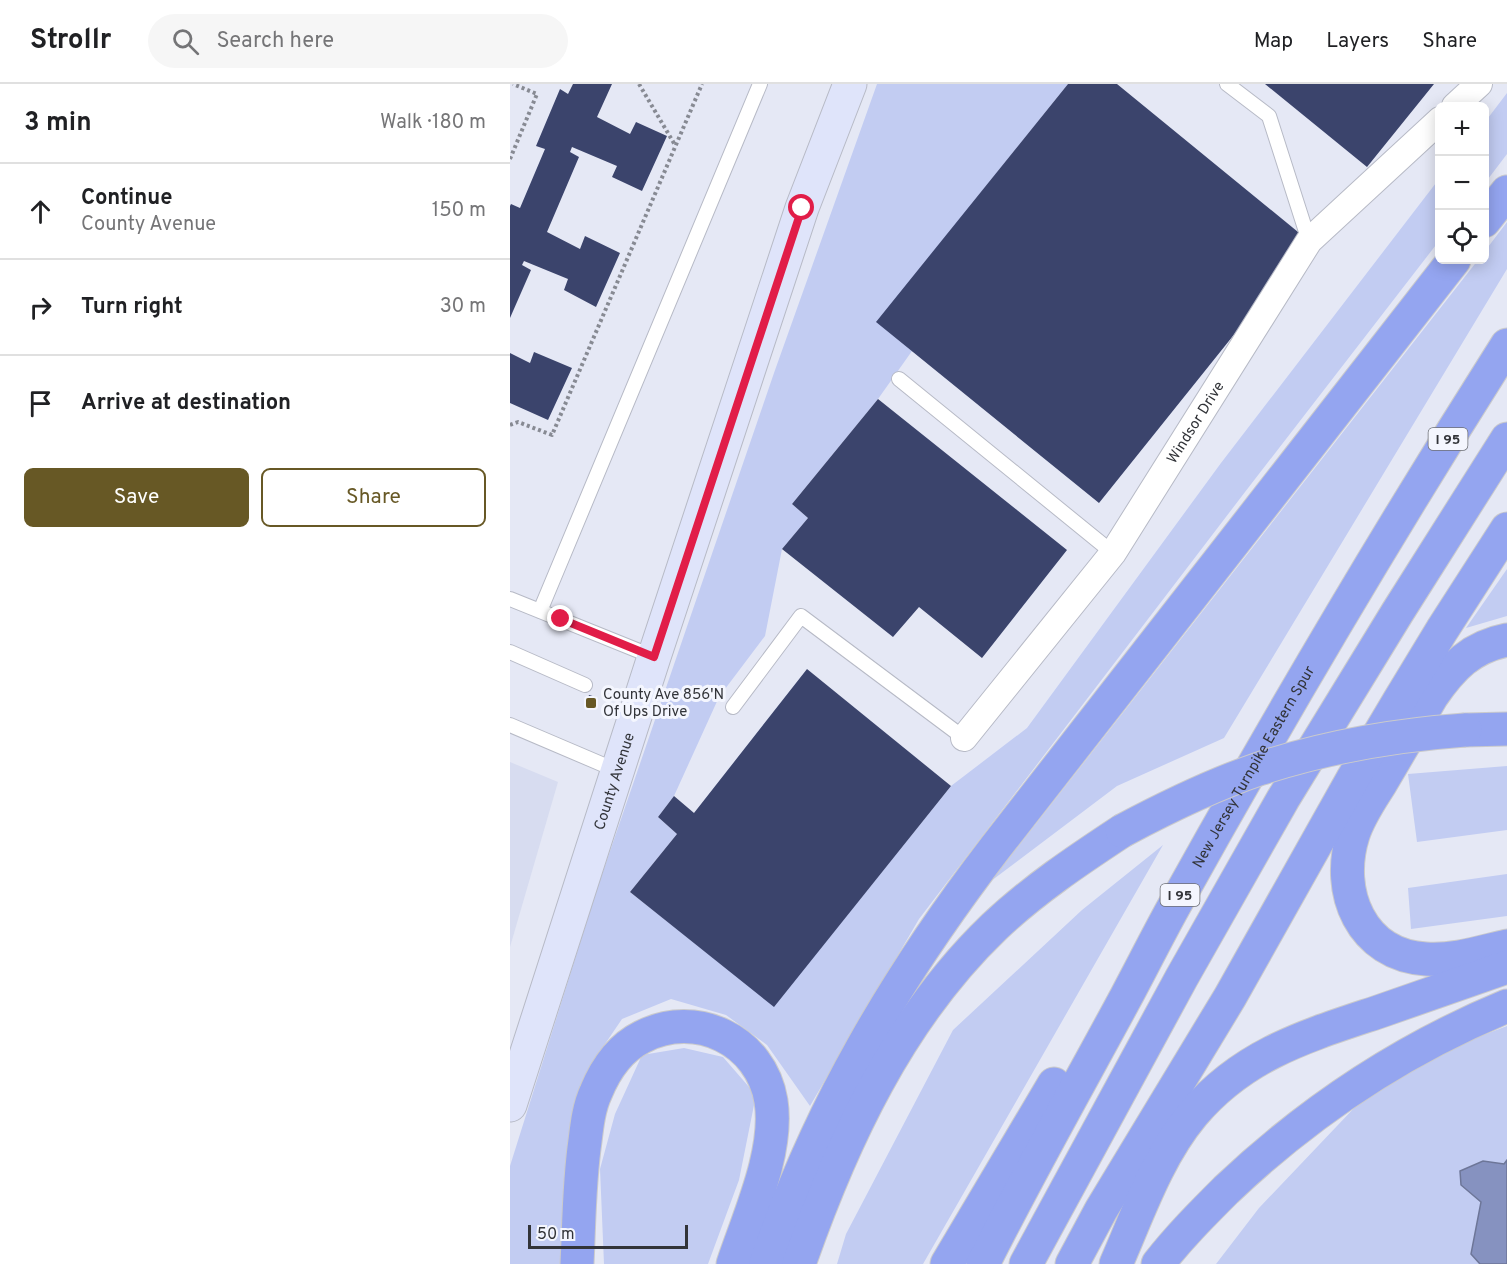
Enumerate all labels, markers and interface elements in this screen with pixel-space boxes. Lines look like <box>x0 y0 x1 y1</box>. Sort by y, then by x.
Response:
search box <box>148 14 568 68</box>
text: Strollr <box>30 23 112 59</box>
icon: search <box>169 25 202 58</box>
text: Search here <box>217 28 334 55</box>
text: Map <box>1254 28 1293 55</box>
text: Layers <box>1326 28 1389 55</box>
text: Share <box>1422 28 1477 55</box>
map controls <box>1435 102 1489 264</box>
button: + <box>1435 102 1489 156</box>
text: 3 min <box>24 107 92 140</box>
text: Walk · 180 m <box>380 110 486 136</box>
button: − <box>1435 156 1489 210</box>
text: Continue <box>81 185 172 212</box>
route start <box>788 194 814 220</box>
icon: ahead <box>24 195 57 228</box>
text: 150 m <box>432 198 486 224</box>
button: locate <box>1435 210 1489 264</box>
text: County Avenue <box>81 212 216 238</box>
icon: right <box>24 291 57 324</box>
text: Turn right <box>81 294 183 321</box>
text: 30 m <box>440 294 486 320</box>
street label: Windsor Drive <box>1163 378 1229 468</box>
icon: arrive <box>24 387 57 420</box>
text: Arrive at destination <box>81 390 291 417</box>
road number: I 95 <box>1428 428 1468 450</box>
button: Save <box>24 468 249 527</box>
button: Share <box>261 468 486 527</box>
route end <box>547 605 573 631</box>
street label: New Jersey Turnpike Eastern Spur <box>1189 663 1320 872</box>
place label: County Ave 856'N Of Ups Drive <box>603 686 724 722</box>
marker: County Ave 856'N Of Ups Drive <box>584 696 598 710</box>
street label: County Avenue <box>591 731 640 833</box>
road number: I 95 <box>1160 884 1200 906</box>
scale bar <box>528 1222 688 1250</box>
text: 50 m <box>537 1225 575 1245</box>

